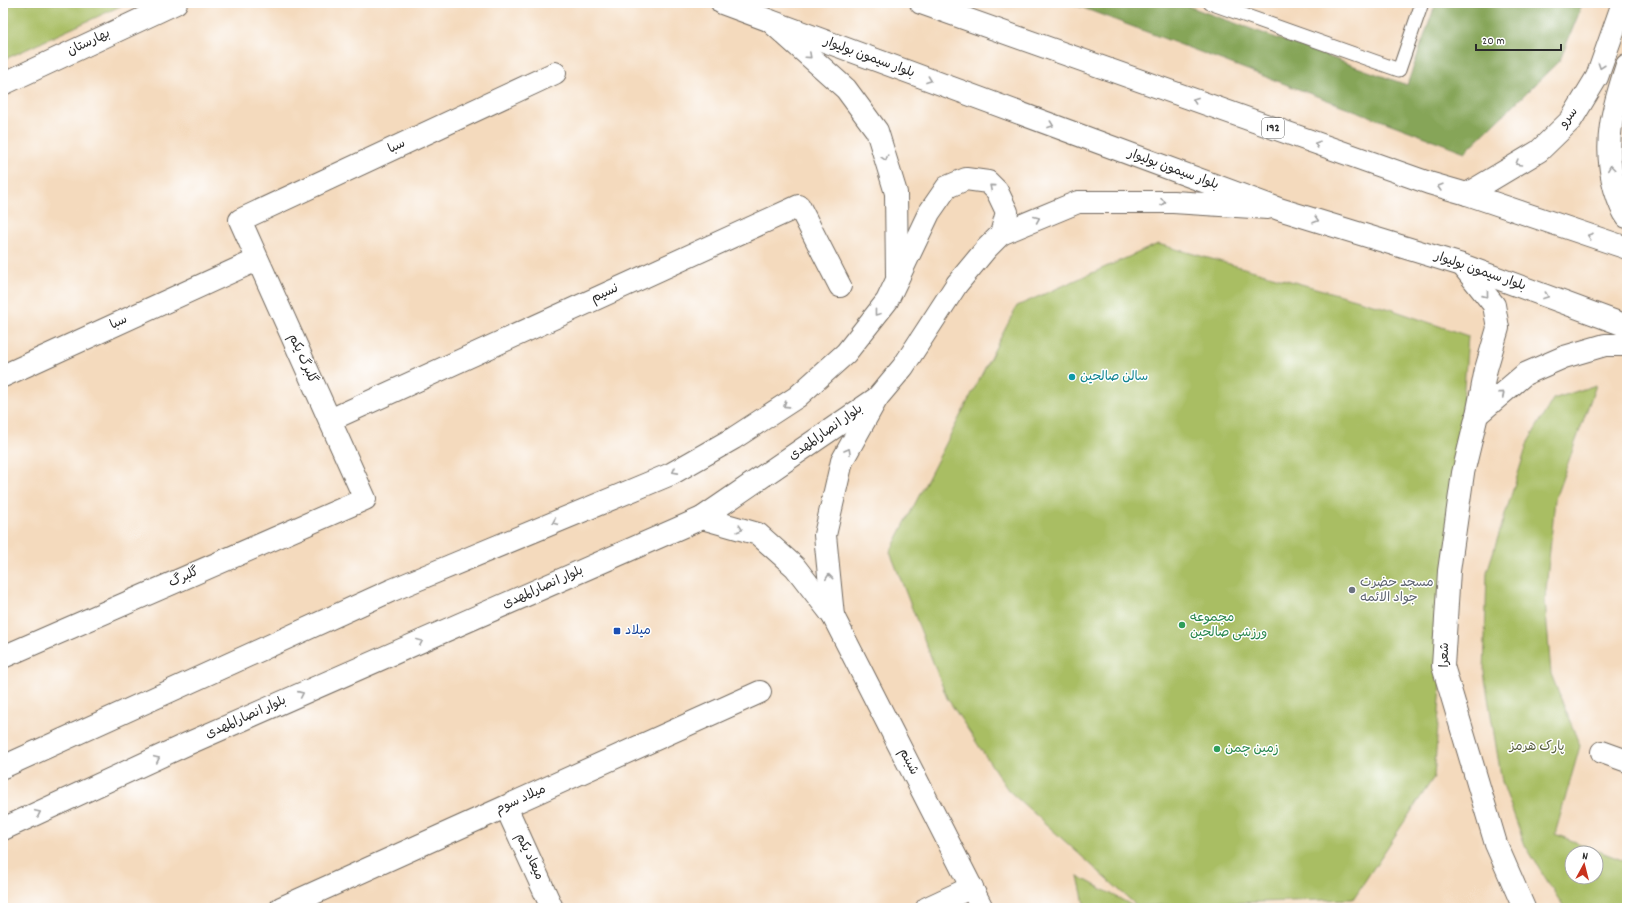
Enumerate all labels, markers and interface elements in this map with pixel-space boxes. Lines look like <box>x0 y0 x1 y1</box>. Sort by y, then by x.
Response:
street label: بهارستان <box>64 25 114 61</box>
scale bar <box>1476 26 1561 52</box>
street label: بلوار سیمون بولیوار <box>820 32 917 83</box>
text: 20 m <box>1482 33 1505 50</box>
one-way arrow <box>804 52 812 59</box>
one-way arrow <box>1597 63 1605 70</box>
one-way arrow <box>925 75 932 83</box>
one-way arrow <box>1191 97 1198 105</box>
street label: سرو <box>1554 104 1583 133</box>
road number: 192 <box>1262 118 1284 138</box>
one-way arrow <box>1047 120 1054 128</box>
street label: سبا <box>385 135 409 159</box>
one-way arrow <box>1314 140 1321 149</box>
street label: بلوار سیمون بولیوار <box>1124 144 1221 195</box>
one-way arrow <box>880 155 889 162</box>
one-way arrow <box>1515 159 1522 166</box>
one-way arrow <box>1607 165 1616 171</box>
one-way arrow <box>1437 183 1443 191</box>
one-way arrow <box>989 184 997 191</box>
one-way arrow <box>1160 198 1166 206</box>
one-way arrow <box>1313 215 1320 224</box>
one-way arrow <box>1033 216 1040 224</box>
one-way arrow <box>1587 232 1594 241</box>
street label: بلوار سیمون بولیوار <box>1431 247 1528 297</box>
street label: نسیم <box>588 279 622 309</box>
one-way arrow <box>1481 291 1488 298</box>
one-way arrow <box>1543 291 1550 300</box>
one-way arrow <box>875 309 882 316</box>
street label: سبا <box>107 311 131 335</box>
street label: گلبرگ یکم <box>283 331 322 387</box>
place label: سالن صالحین <box>1080 368 1148 387</box>
marker: سالن صالحین <box>1067 372 1077 382</box>
one-way arrow <box>1497 391 1504 398</box>
one-way arrow <box>783 400 790 407</box>
street label: بلوار انصارالمهدی <box>785 400 867 466</box>
one-way arrow <box>843 447 850 455</box>
one-way arrow <box>671 467 679 474</box>
one-way arrow <box>552 518 559 526</box>
one-way arrow <box>736 524 743 533</box>
street label: بلوار انصارالمهدی <box>499 562 587 614</box>
street label: گلبرگ <box>166 563 203 593</box>
one-way arrow <box>825 574 834 580</box>
place label: مسجد حضرت جواد الائمه <box>1360 574 1434 608</box>
marker: مسجد حضرت جواد الائمه <box>1347 585 1357 595</box>
place label: مجموعه ورزشی صالحین <box>1190 609 1267 643</box>
marker: مجموعه ورزشی صالحین <box>1177 620 1187 630</box>
place label: میلاد <box>625 622 651 641</box>
marker: میلاد <box>612 626 622 636</box>
one-way arrow <box>416 638 423 646</box>
street label: شعرا <box>1436 643 1455 667</box>
one-way arrow <box>296 691 304 699</box>
street label: بلوار انصارالمهدی <box>202 692 290 744</box>
park label: پارک هرمز <box>1509 738 1565 757</box>
place label: زمین چمن <box>1225 740 1279 759</box>
marker: زمین چمن <box>1212 744 1222 754</box>
street label: شبنم <box>893 745 923 779</box>
one-way arrow <box>153 755 160 763</box>
street label: میلاد سوم <box>493 780 549 820</box>
one-way arrow <box>34 810 42 818</box>
street label: میعاد یکم <box>510 830 548 884</box>
north arrow <box>1564 845 1604 885</box>
text: N <box>1581 849 1589 865</box>

